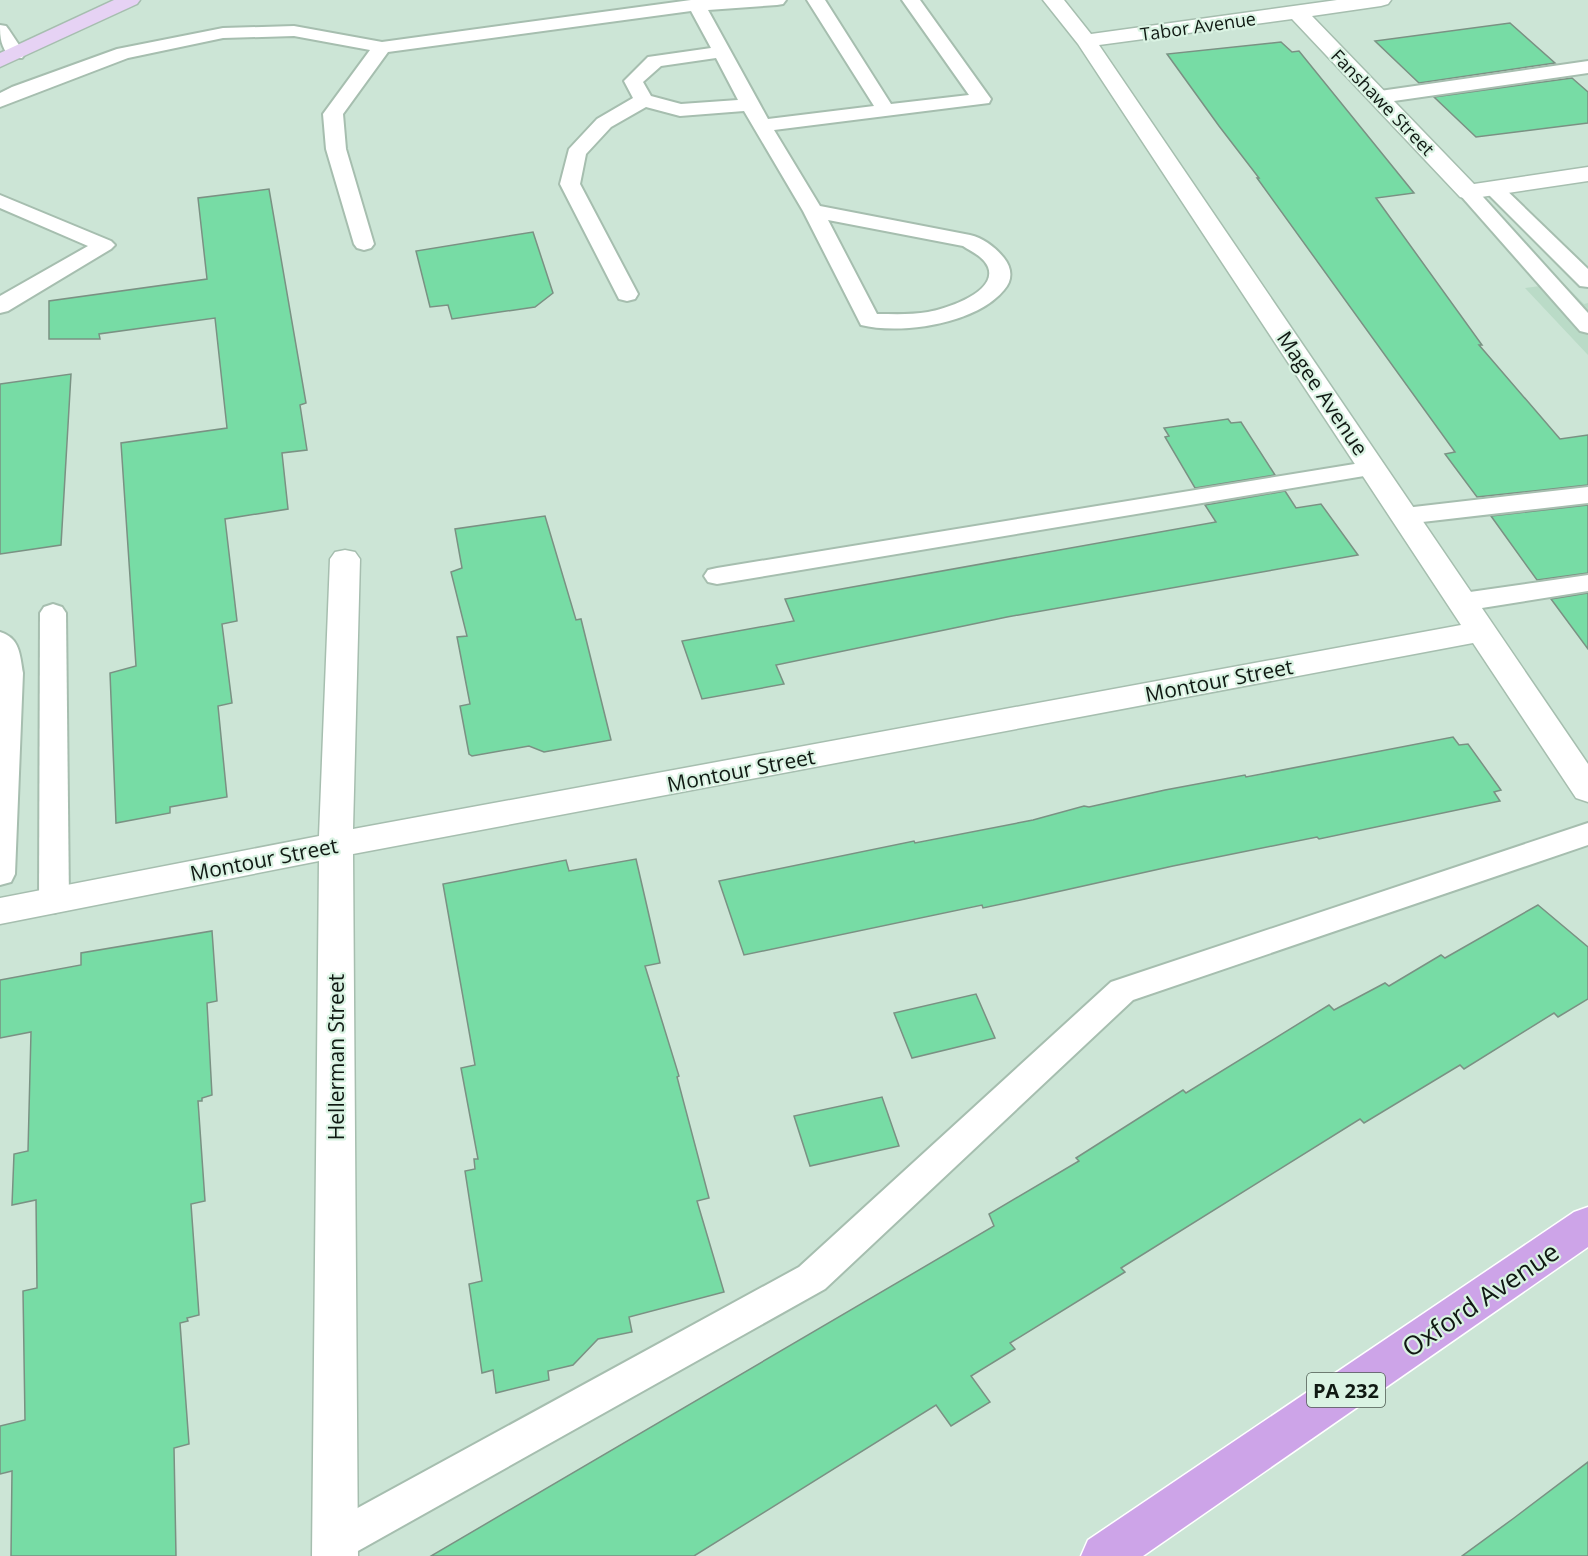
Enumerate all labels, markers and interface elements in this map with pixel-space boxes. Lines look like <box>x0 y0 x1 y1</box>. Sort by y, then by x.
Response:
street label: Tabor Avenue <box>1139 6 1257 46</box>
street label: Fanshawe Street <box>1326 44 1440 160</box>
street label: Magee Avenue <box>1271 325 1375 461</box>
street label: Montour Street <box>1143 652 1295 708</box>
street label: Montour Street <box>665 742 817 798</box>
street label: Montour Street <box>188 831 340 887</box>
street label: Hellerman Street <box>322 974 350 1140</box>
street label: Oxford Avenue <box>1394 1233 1566 1365</box>
road number: PA 232 <box>1307 1373 1385 1407</box>

